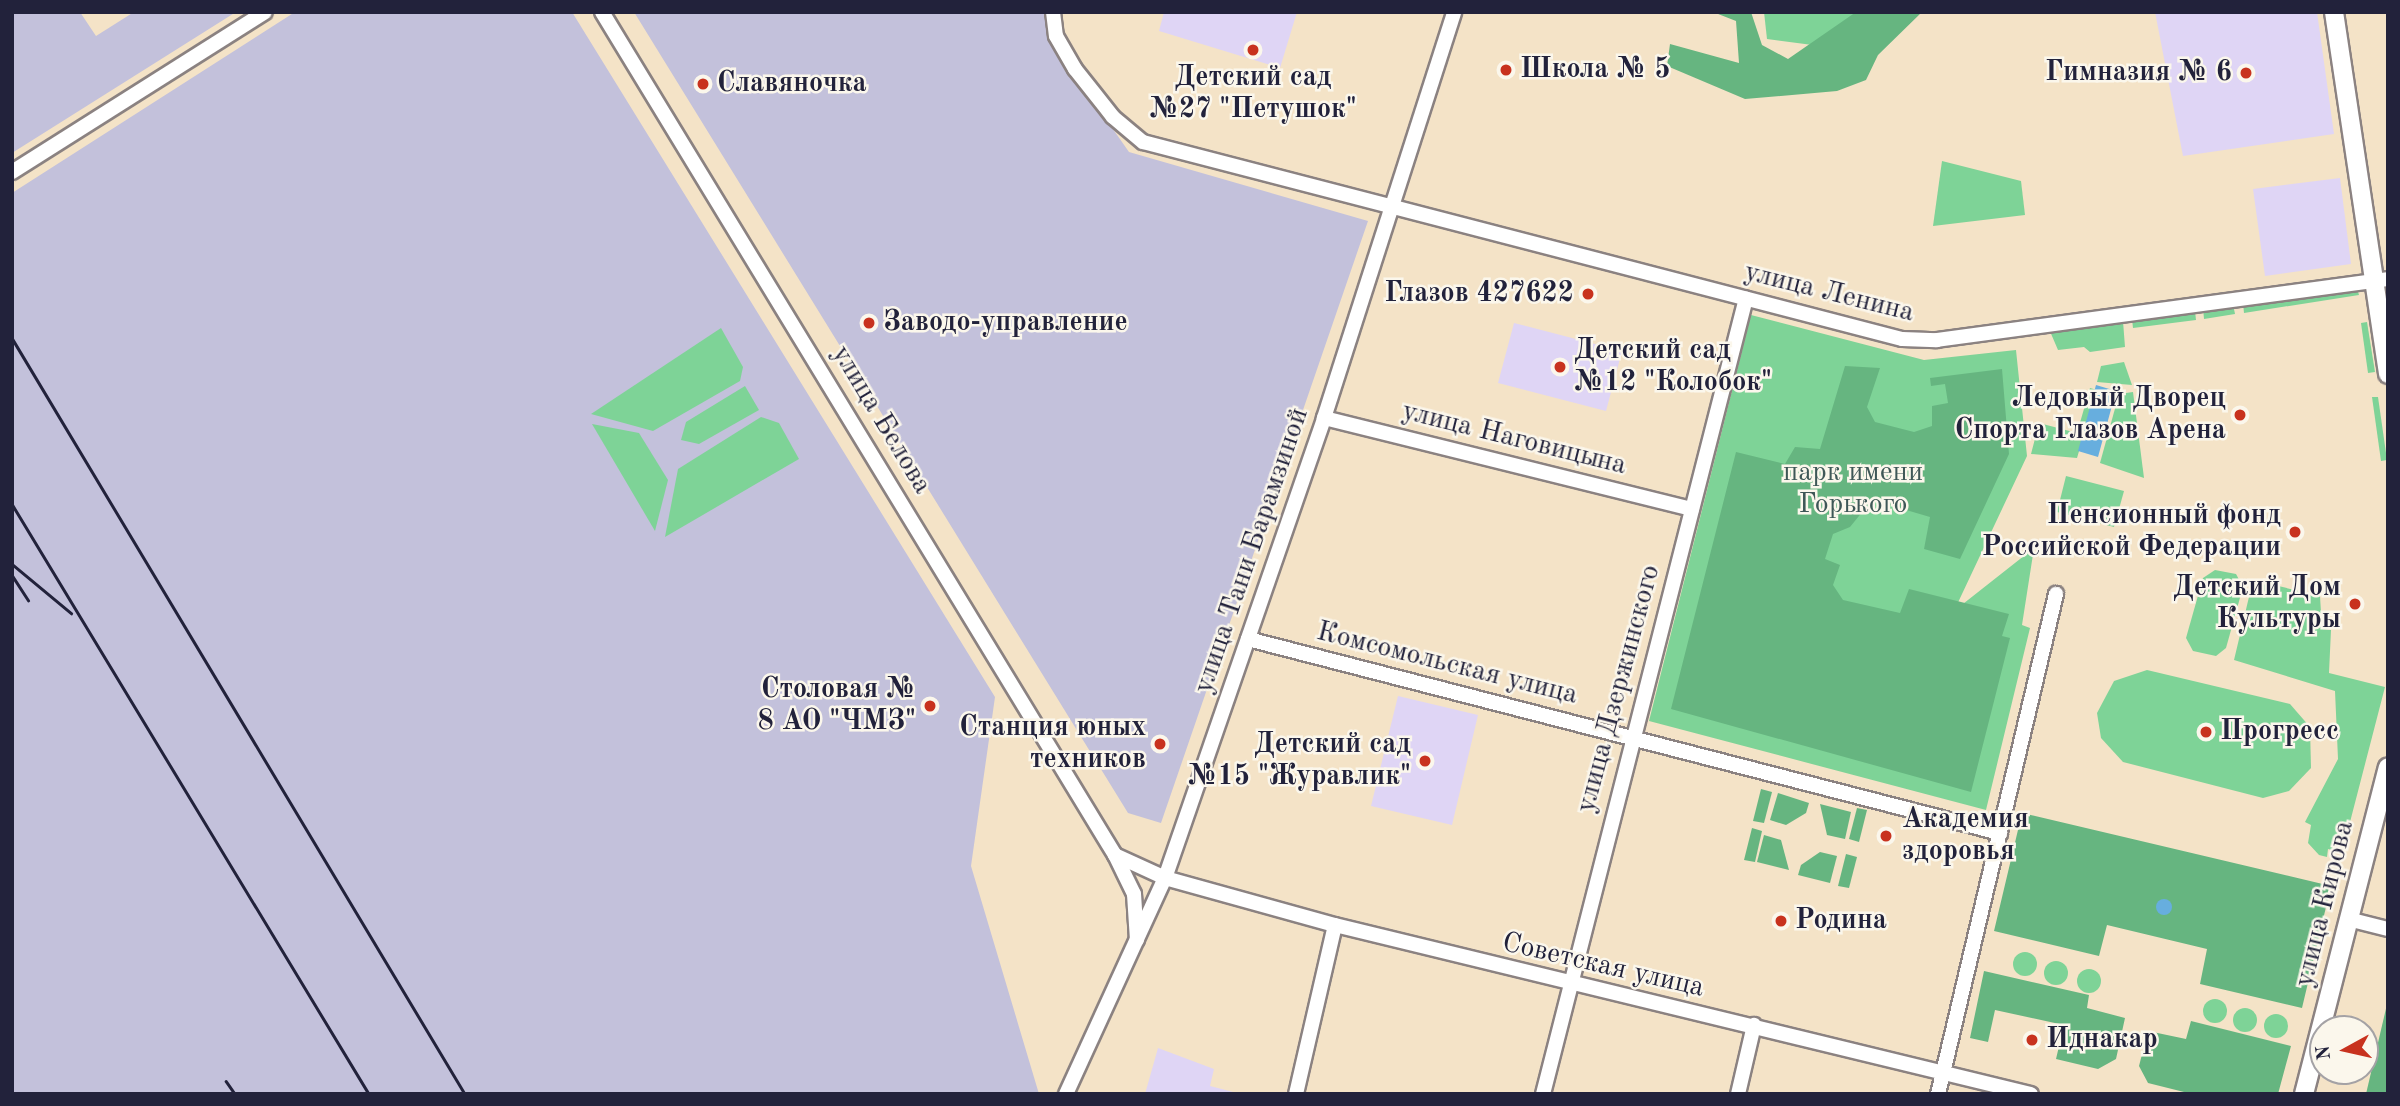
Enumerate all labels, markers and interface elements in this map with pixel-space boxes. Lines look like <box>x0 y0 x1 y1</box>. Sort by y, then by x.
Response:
marker: Детский сад №27 "Петушок" <box>1245 42 1261 58</box>
place label: Школа № 5 <box>1520 53 1670 87</box>
place label: Гимназия № 6 <box>2045 56 2232 90</box>
place label: Детский сад №27 "Петушок" <box>1149 61 1357 127</box>
marker: Школа № 5 <box>1498 62 1514 78</box>
marker: Гимназия № 6 <box>2238 65 2254 81</box>
place label: Славяночка <box>717 67 867 101</box>
marker: Славяночка <box>695 76 711 92</box>
street label: улица Ленина <box>1741 256 1917 330</box>
place label: Глазов 427622 <box>1384 277 1574 311</box>
marker: Глазов 427622 <box>1580 286 1596 302</box>
place label: Заводо-управление <box>883 306 1128 340</box>
marker: Заводо-управление <box>861 315 877 331</box>
place label: Детский сад №12 "Колобок" <box>1574 334 1772 400</box>
street label: улица Белова <box>823 340 939 500</box>
marker: Детский сад №12 "Колобок" <box>1552 359 1568 375</box>
place label: Ледовый Дворец Спорта Глазов Арена <box>1955 382 2226 448</box>
street label: улица Наговицына <box>1398 395 1630 483</box>
street label: улица Тани Барамзиной <box>1187 404 1317 698</box>
marker: Ледовый Дворец Спорта Глазов Арена <box>2232 407 2248 423</box>
park label: парк имени Горького <box>1783 456 1923 522</box>
place label: Пенсионный фонд Российской Федерации <box>1982 499 2281 565</box>
marker: Пенсионный фонд Российской Федерации <box>2287 524 2303 540</box>
street label: улица Дзержинского <box>1570 561 1668 817</box>
place label: Детский Дом Культуры <box>2173 571 2341 637</box>
marker: Детский Дом Культуры <box>2347 596 2363 612</box>
street label: Комсомольская улица <box>1313 615 1581 713</box>
place label: Столовая № 8 АО "ЧМЗ" <box>758 673 916 739</box>
marker: Столовая № 8 АО "ЧМЗ" <box>922 698 938 714</box>
place label: Станция юных техников <box>959 711 1146 777</box>
place label: Прогресс <box>2220 715 2339 749</box>
marker: Прогресс <box>2198 724 2214 740</box>
place label: Детский сад №15 "Журавлик" <box>1188 728 1411 794</box>
marker: Станция юных техников <box>1152 736 1168 752</box>
marker: Детский сад №15 "Журавлик" <box>1417 753 1433 769</box>
place label: Академия здоровья <box>1902 803 2029 869</box>
street label: улица Кирова <box>2288 817 2362 991</box>
marker: Академия здоровья <box>1876 826 1896 846</box>
place label: Родина <box>1795 904 1887 938</box>
marker: Родина <box>1773 913 1789 929</box>
street label: Советская улица <box>1499 926 1707 1006</box>
north arrow <box>2309 1015 2379 1085</box>
place label: Иднакар <box>2046 1023 2158 1057</box>
marker: Иднакар <box>2024 1032 2040 1048</box>
text: N <box>2314 1044 2335 1061</box>

